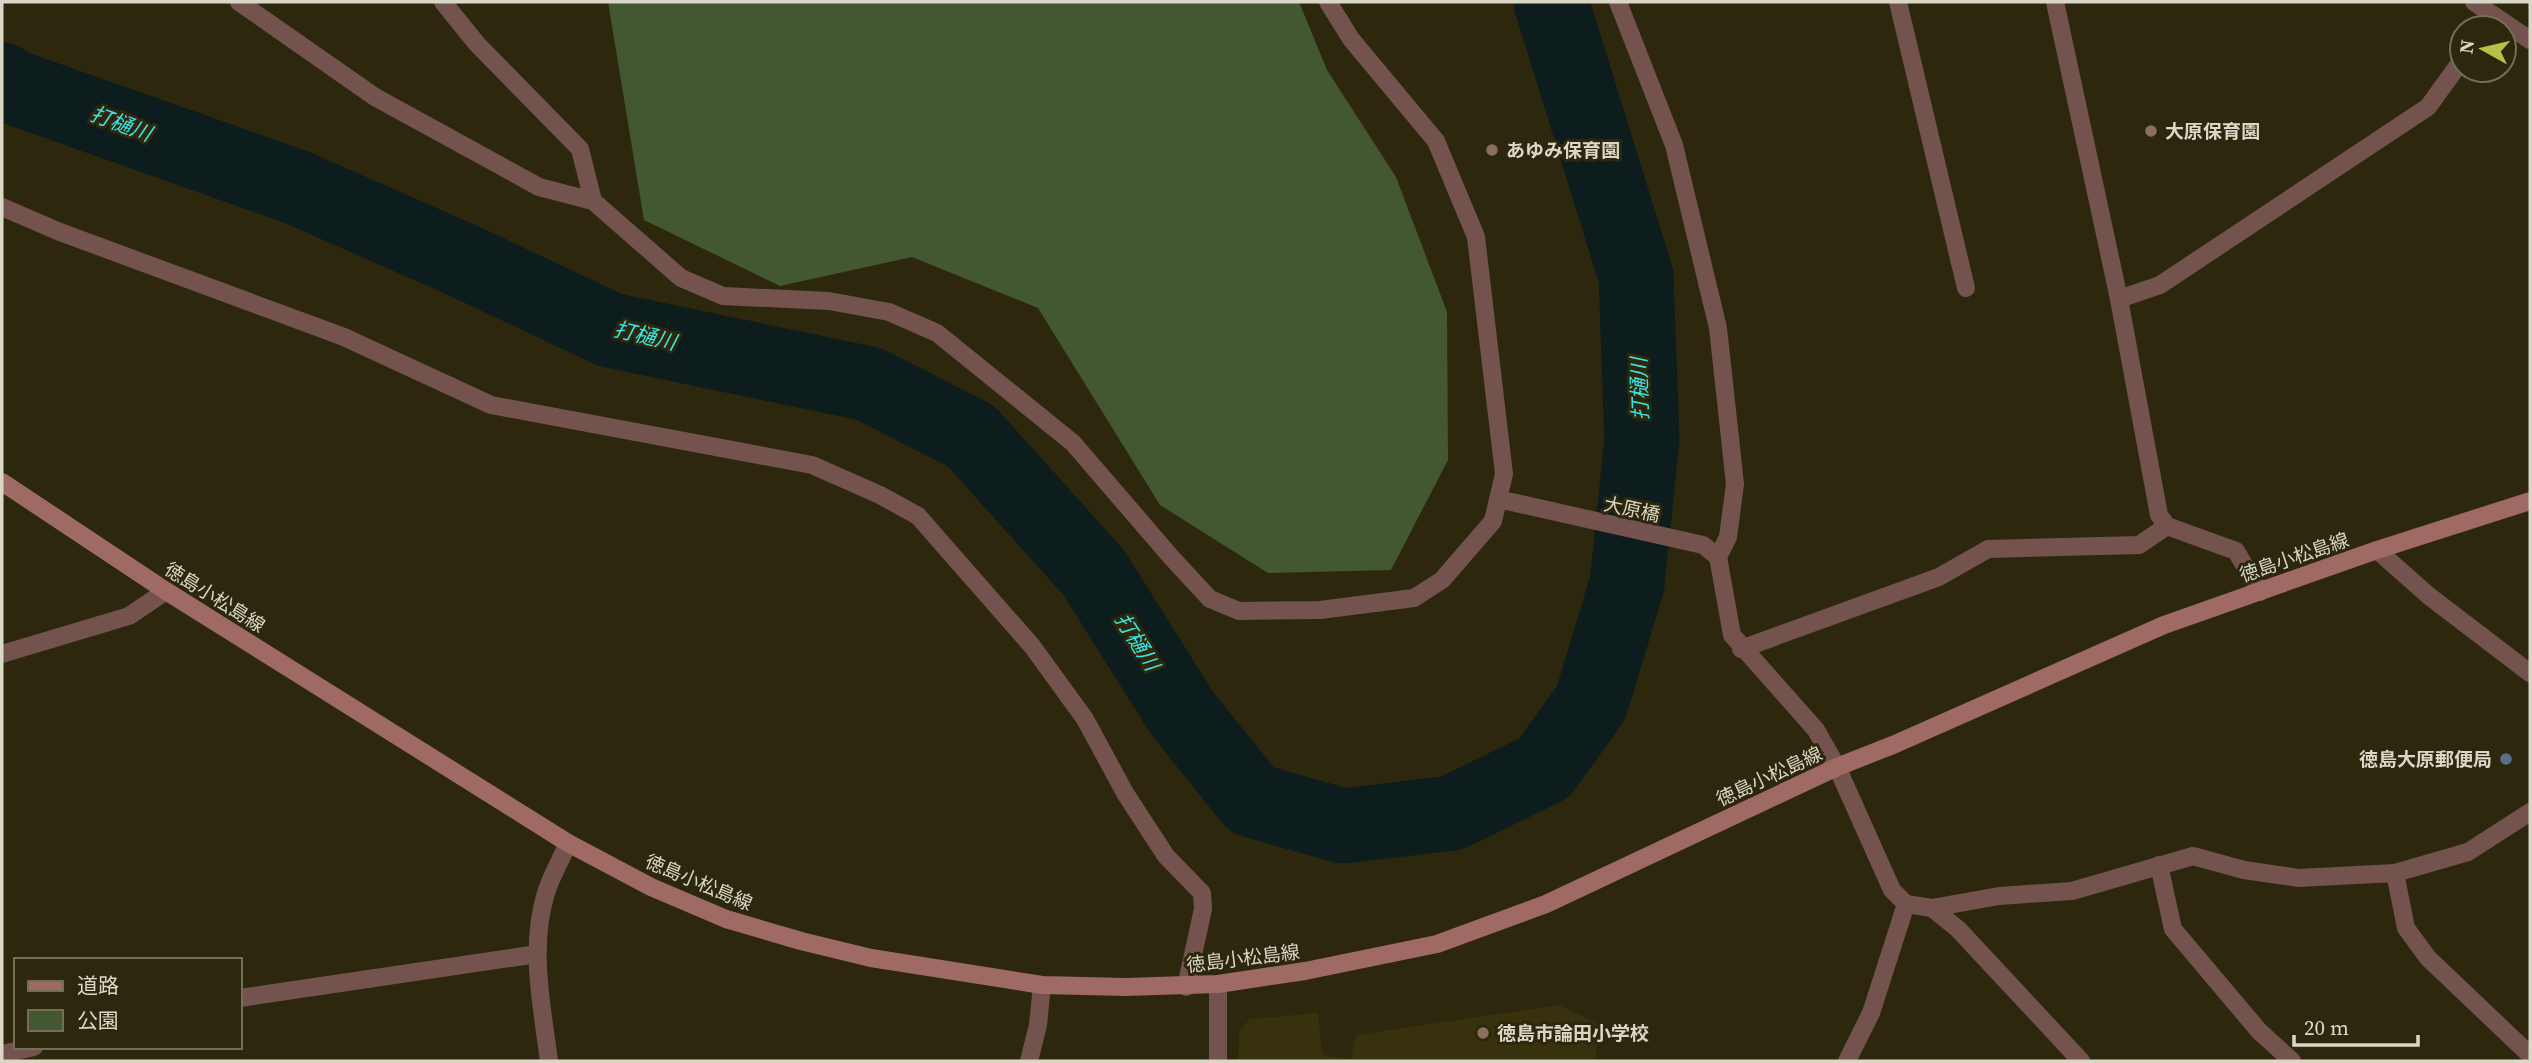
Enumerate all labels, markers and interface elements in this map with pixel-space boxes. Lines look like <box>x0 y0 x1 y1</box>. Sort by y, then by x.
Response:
north arrow <box>2448 14 2518 84</box>
text: N <box>2452 38 2480 55</box>
water label: 打樋川 <box>87 99 158 149</box>
place label: 大原保育園 <box>2165 118 2260 144</box>
marker: 大原保育園 <box>2143 123 2159 139</box>
place label: あゆみ保育園 <box>1506 137 1620 163</box>
marker: あゆみ保育園 <box>1484 142 1500 158</box>
water label: 打樋川 <box>611 314 681 357</box>
water label: 打樋川 <box>1624 355 1655 421</box>
street label: 大原橋 <box>1601 490 1663 528</box>
street label: 徳島小松島線 <box>2236 526 2352 588</box>
street label: 徳島小松島線 <box>160 556 270 638</box>
water label: 打樋川 <box>1108 607 1167 678</box>
street label: 徳島小松島線 <box>1712 740 1826 812</box>
place label: 徳島大原郵便局 <box>2359 746 2492 772</box>
marker: 徳島大原郵便局 <box>2498 751 2514 767</box>
street label: 徳島小松島線 <box>641 848 757 916</box>
street label: 徳島小松島線 <box>1185 938 1301 978</box>
legend <box>14 958 242 1049</box>
text: 道路 <box>77 971 119 1000</box>
scale bar <box>2294 1004 2418 1048</box>
text: 公園 <box>77 1006 119 1035</box>
text: 20 m <box>2304 1013 2349 1042</box>
place label: 徳島市論田小学校 <box>1497 1020 1649 1046</box>
marker: 徳島市論田小学校 <box>1475 1025 1491 1041</box>

